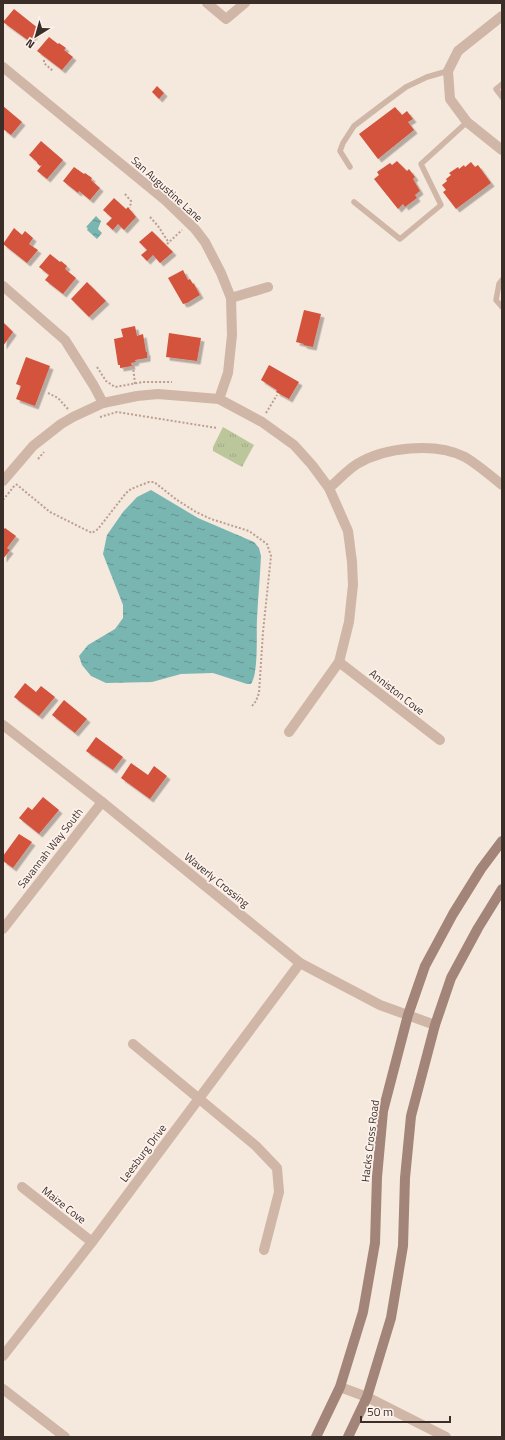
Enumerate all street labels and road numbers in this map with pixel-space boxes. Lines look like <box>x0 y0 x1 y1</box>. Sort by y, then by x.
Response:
street label: San Augustine Lane <box>128 153 207 226</box>
street label: Anniston Cove <box>366 665 428 719</box>
street label: Savannah Way South <box>14 804 87 892</box>
street label: Waverly Crossing <box>181 849 253 911</box>
street label: Hacks Cross Road <box>357 1099 383 1183</box>
street label: Leesburg Drive <box>116 1120 170 1185</box>
street label: Maize Cove <box>38 1183 90 1228</box>

